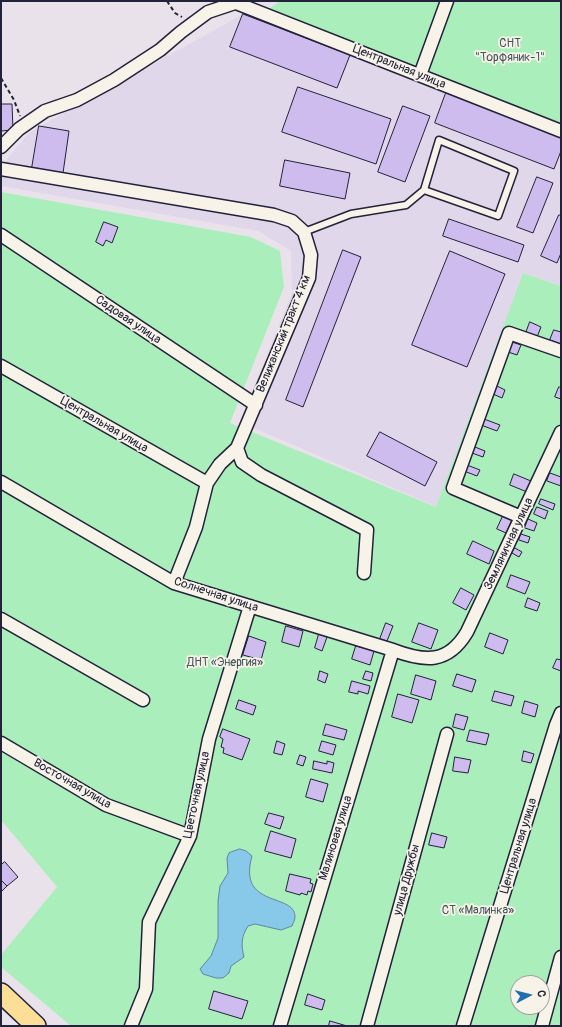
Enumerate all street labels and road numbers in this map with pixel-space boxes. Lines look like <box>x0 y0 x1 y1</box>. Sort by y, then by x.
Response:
street label: Центральная улица <box>350 42 448 92</box>
street label: Велижанский тракт 4 км <box>254 273 314 395</box>
street label: Садовая улица <box>92 293 164 347</box>
street label: Центральная улица <box>57 394 151 456</box>
street label: Земляничная улица <box>481 496 537 592</box>
street label: Солнечная улица <box>172 575 260 615</box>
street label: Цветочная улица <box>181 750 213 840</box>
street label: Восточная улица <box>31 756 113 812</box>
street label: Малиновая улица <box>316 794 356 882</box>
street label: Центральная улица <box>498 796 540 896</box>
street label: улица Дружбы <box>391 843 423 917</box>

